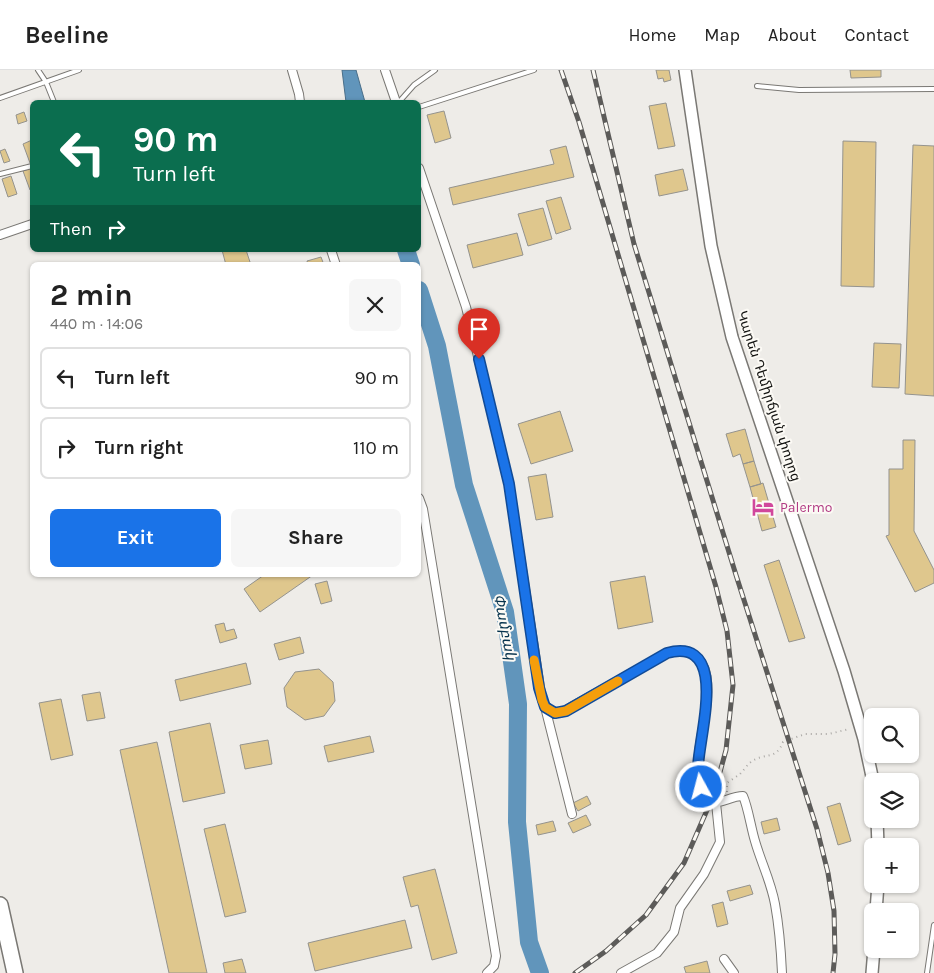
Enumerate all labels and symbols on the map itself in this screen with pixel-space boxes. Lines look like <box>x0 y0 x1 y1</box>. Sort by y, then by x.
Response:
pin <box>458 308 500 359</box>
street label: Կարեն Դեմիրճյան փողոց <box>733 309 805 483</box>
hotel icon: Palermo <box>750 494 776 520</box>
place label: Palermo <box>780 499 832 516</box>
water label: Փամբակ <box>490 593 520 662</box>
position arrow <box>674 760 726 812</box>

